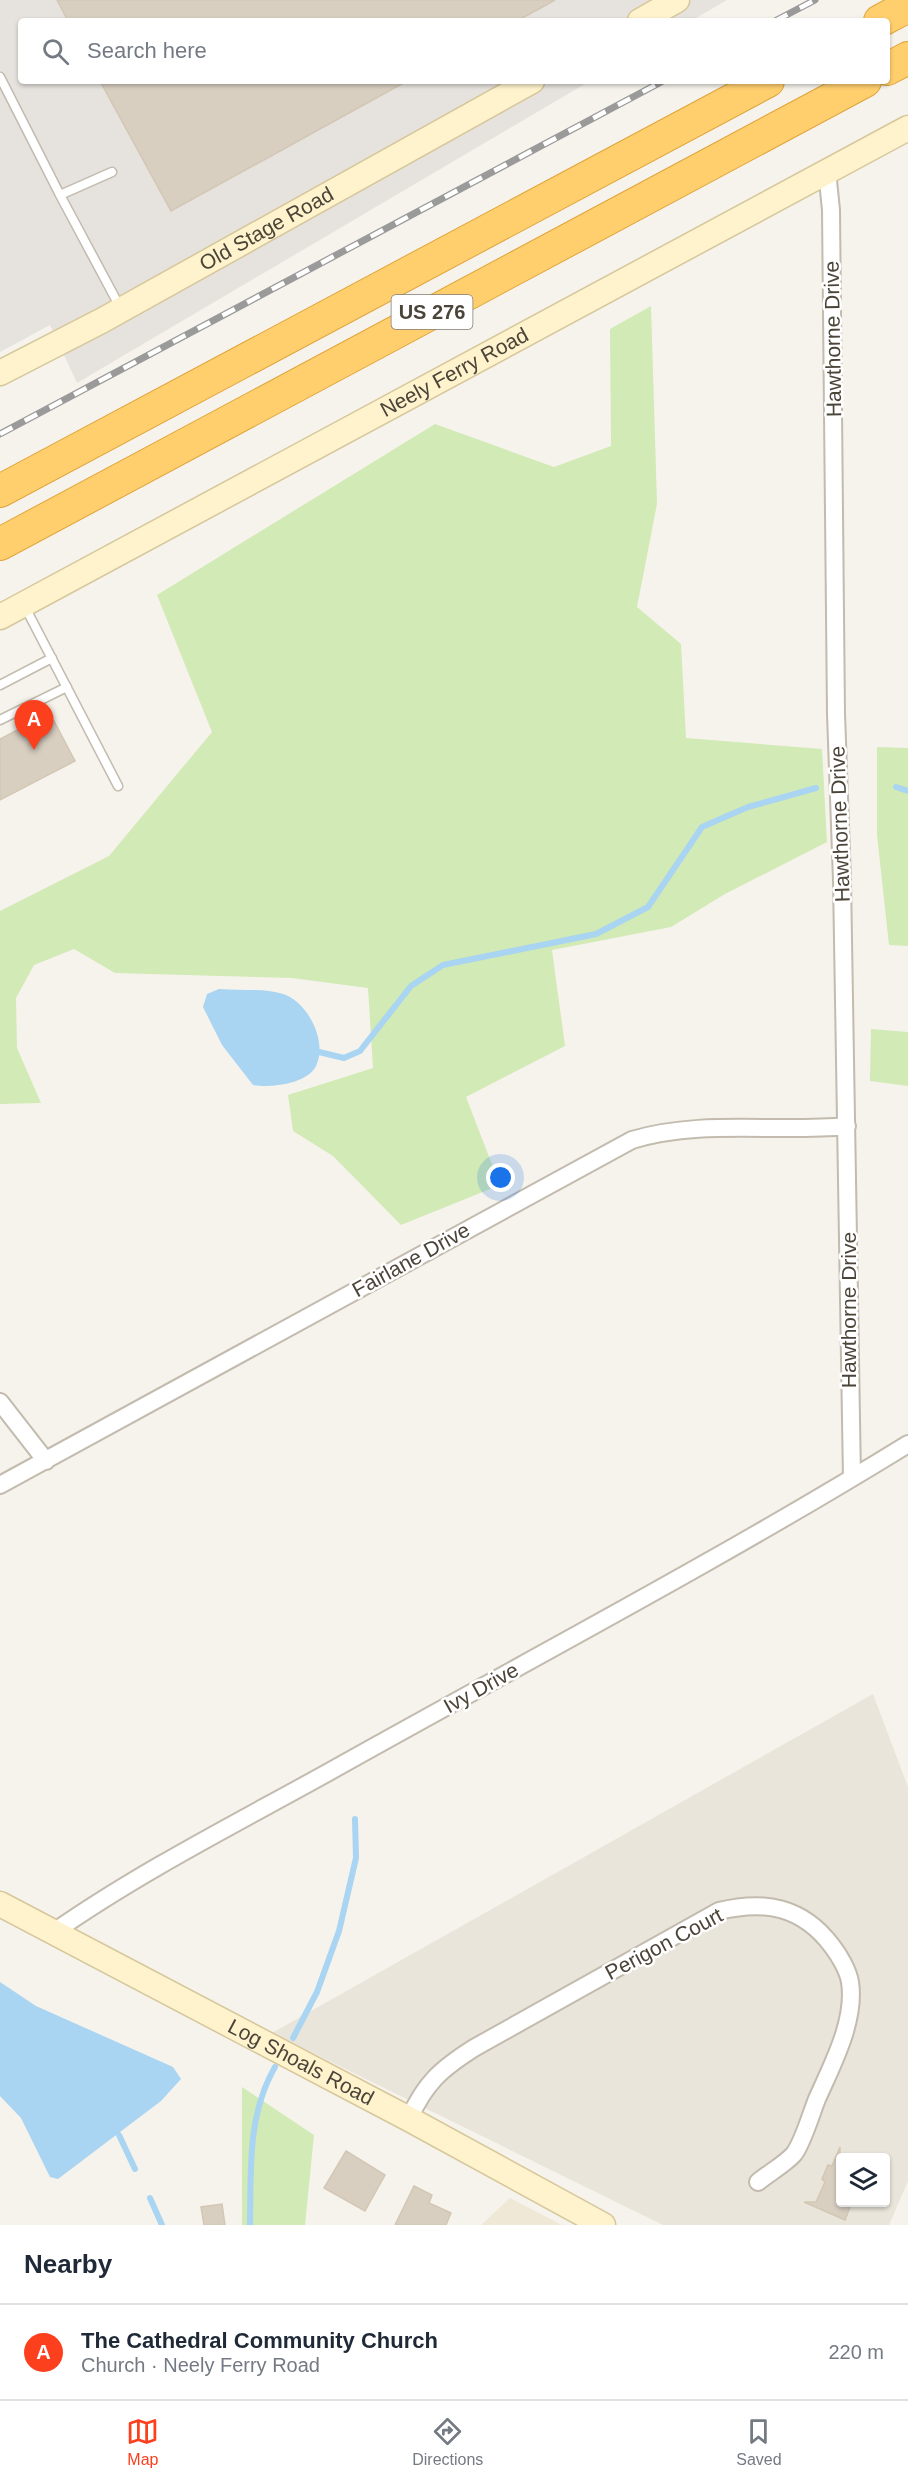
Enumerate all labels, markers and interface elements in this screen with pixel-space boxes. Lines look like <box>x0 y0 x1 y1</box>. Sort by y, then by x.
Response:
search box <box>18 18 890 84</box>
icon: search <box>39 35 72 68</box>
text: Search here <box>87 38 207 63</box>
street label: Old Stage Road <box>195 182 337 275</box>
street label: Hawthorne Drive <box>820 261 845 417</box>
road number: US 276 <box>392 295 472 329</box>
street label: Neely Ferry Road <box>376 323 532 421</box>
pin: A <box>15 700 54 750</box>
street label: Hawthorne Drive <box>825 745 854 903</box>
your location <box>486 1163 515 1192</box>
street label: Fairlane Drive <box>348 1218 473 1301</box>
street label: Hawthorne Drive <box>837 1232 860 1388</box>
street label: Ivy Drive <box>439 1658 522 1717</box>
street label: Perigon Court <box>601 1903 727 1984</box>
street label: Log Shoals Road <box>224 2014 378 2109</box>
map controls <box>836 2153 890 2207</box>
button: layers <box>836 2153 890 2207</box>
text: Nearby <box>24 2249 112 2279</box>
text: The Cathedral Community Church <box>81 2328 438 2353</box>
text: A <box>36 2341 51 2363</box>
text: 220 m <box>828 2341 884 2363</box>
text: Church · Neely Ferry Road <box>81 2354 320 2376</box>
tab: Map <box>126 2415 159 2469</box>
tab: Directions <box>412 2415 483 2469</box>
tab: Saved <box>736 2415 782 2469</box>

